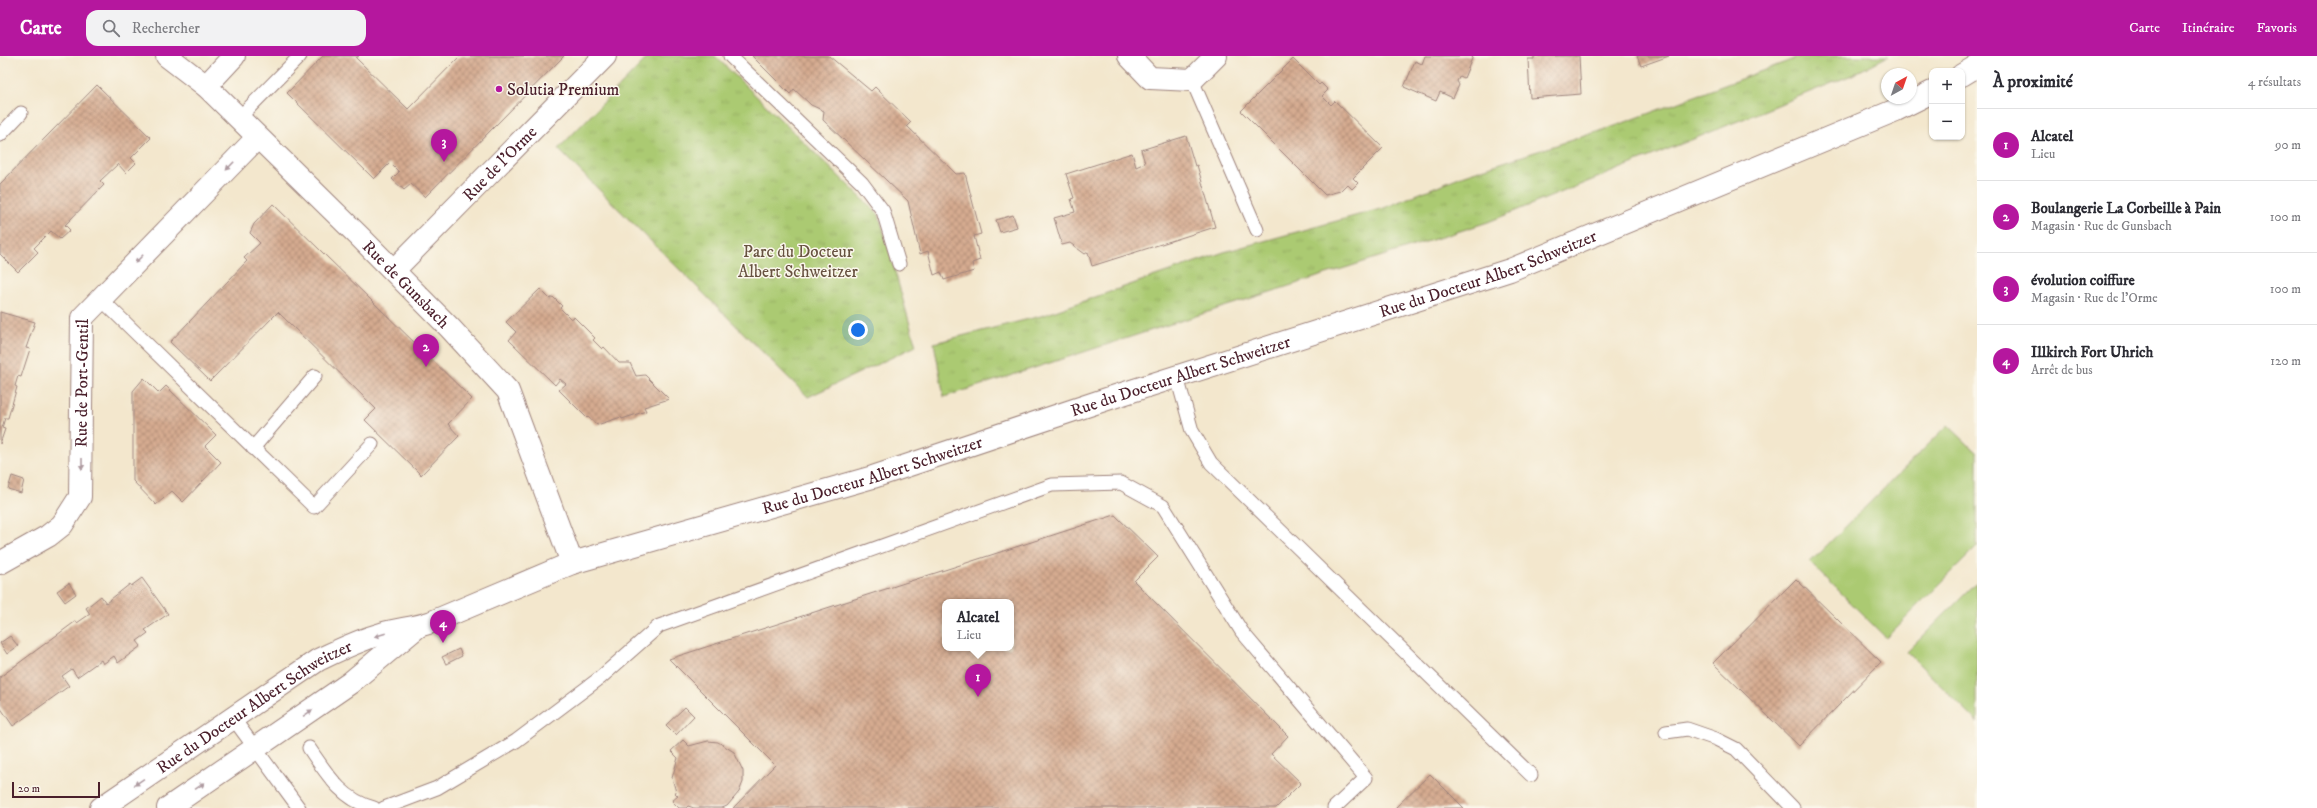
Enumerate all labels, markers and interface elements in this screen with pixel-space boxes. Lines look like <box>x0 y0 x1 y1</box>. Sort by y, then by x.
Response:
search box <box>86 10 366 46</box>
text: Carte <box>20 17 62 40</box>
icon: search <box>100 17 122 39</box>
text: Rechercher <box>132 19 200 38</box>
text: Carte <box>2129 19 2160 37</box>
text: Itinéraire <box>2182 19 2235 37</box>
text: Favoris <box>2257 19 2297 37</box>
north arrow <box>1881 68 1917 104</box>
map controls <box>1929 68 1965 140</box>
button: + <box>1929 68 1965 104</box>
text: À proximité <box>1993 71 2073 93</box>
text: 4 résultats <box>2248 74 2301 90</box>
place label: Solutia Premium <box>507 79 620 101</box>
marker: Solutia Premium <box>494 84 504 94</box>
button: − <box>1929 104 1965 140</box>
street label: Rue de l'Orme <box>458 122 542 206</box>
text: Alcatel <box>2031 127 2073 146</box>
pin: 3 <box>431 129 457 162</box>
text: 1 <box>2004 137 2008 153</box>
text: 90 m <box>2275 137 2301 153</box>
text: Lieu <box>2031 146 2055 162</box>
one-way arrow <box>225 161 235 171</box>
text: Boulangerie La Corbeille à Pain <box>2031 199 2221 218</box>
text: 2 <box>2003 209 2009 225</box>
text: 100 m <box>2270 209 2301 225</box>
text: Magasin · Rue de Gunsbach <box>2031 218 2172 234</box>
street label: Rue du Docteur Albert Schweitzer <box>1377 225 1601 323</box>
street label: Rue de Gunsbach <box>357 236 454 334</box>
park label: Parc du Docteur Albert Schweitzer <box>738 241 859 283</box>
one-way arrow <box>135 254 144 264</box>
text: évolution coiffure <box>2031 271 2135 290</box>
text: 3 <box>2004 281 2008 297</box>
text: 100 m <box>2270 281 2301 297</box>
text: Magasin · Rue de l'Orme <box>2031 290 2158 306</box>
street label: Rue de Port-Gentil <box>71 319 94 448</box>
your location <box>848 320 868 340</box>
street label: Rue du Docteur Albert Schweitzer <box>1068 331 1294 422</box>
pin: 2 <box>413 334 439 367</box>
text: Illkirch Fort Uhrich <box>2031 343 2153 362</box>
text: 4 <box>2002 353 2010 369</box>
text: 120 m <box>2270 353 2301 369</box>
text: Arrêt de bus <box>2031 362 2093 378</box>
street label: Rue du Docteur Albert Schweitzer <box>760 431 986 520</box>
one-way arrow <box>79 458 85 471</box>
popup <box>942 599 1014 651</box>
text: Alcatel <box>957 608 999 627</box>
pin: 4 <box>430 610 456 643</box>
text: Lieu <box>957 627 981 643</box>
one-way arrow <box>373 632 385 638</box>
street label: Rue du Docteur Albert Schweitzer <box>153 635 356 779</box>
pin: 1 <box>965 664 991 697</box>
one-way arrow <box>302 709 313 717</box>
one-way arrow <box>133 778 144 786</box>
scale bar <box>12 780 100 799</box>
text: 20 m <box>18 782 40 796</box>
one-way arrow <box>195 782 205 790</box>

